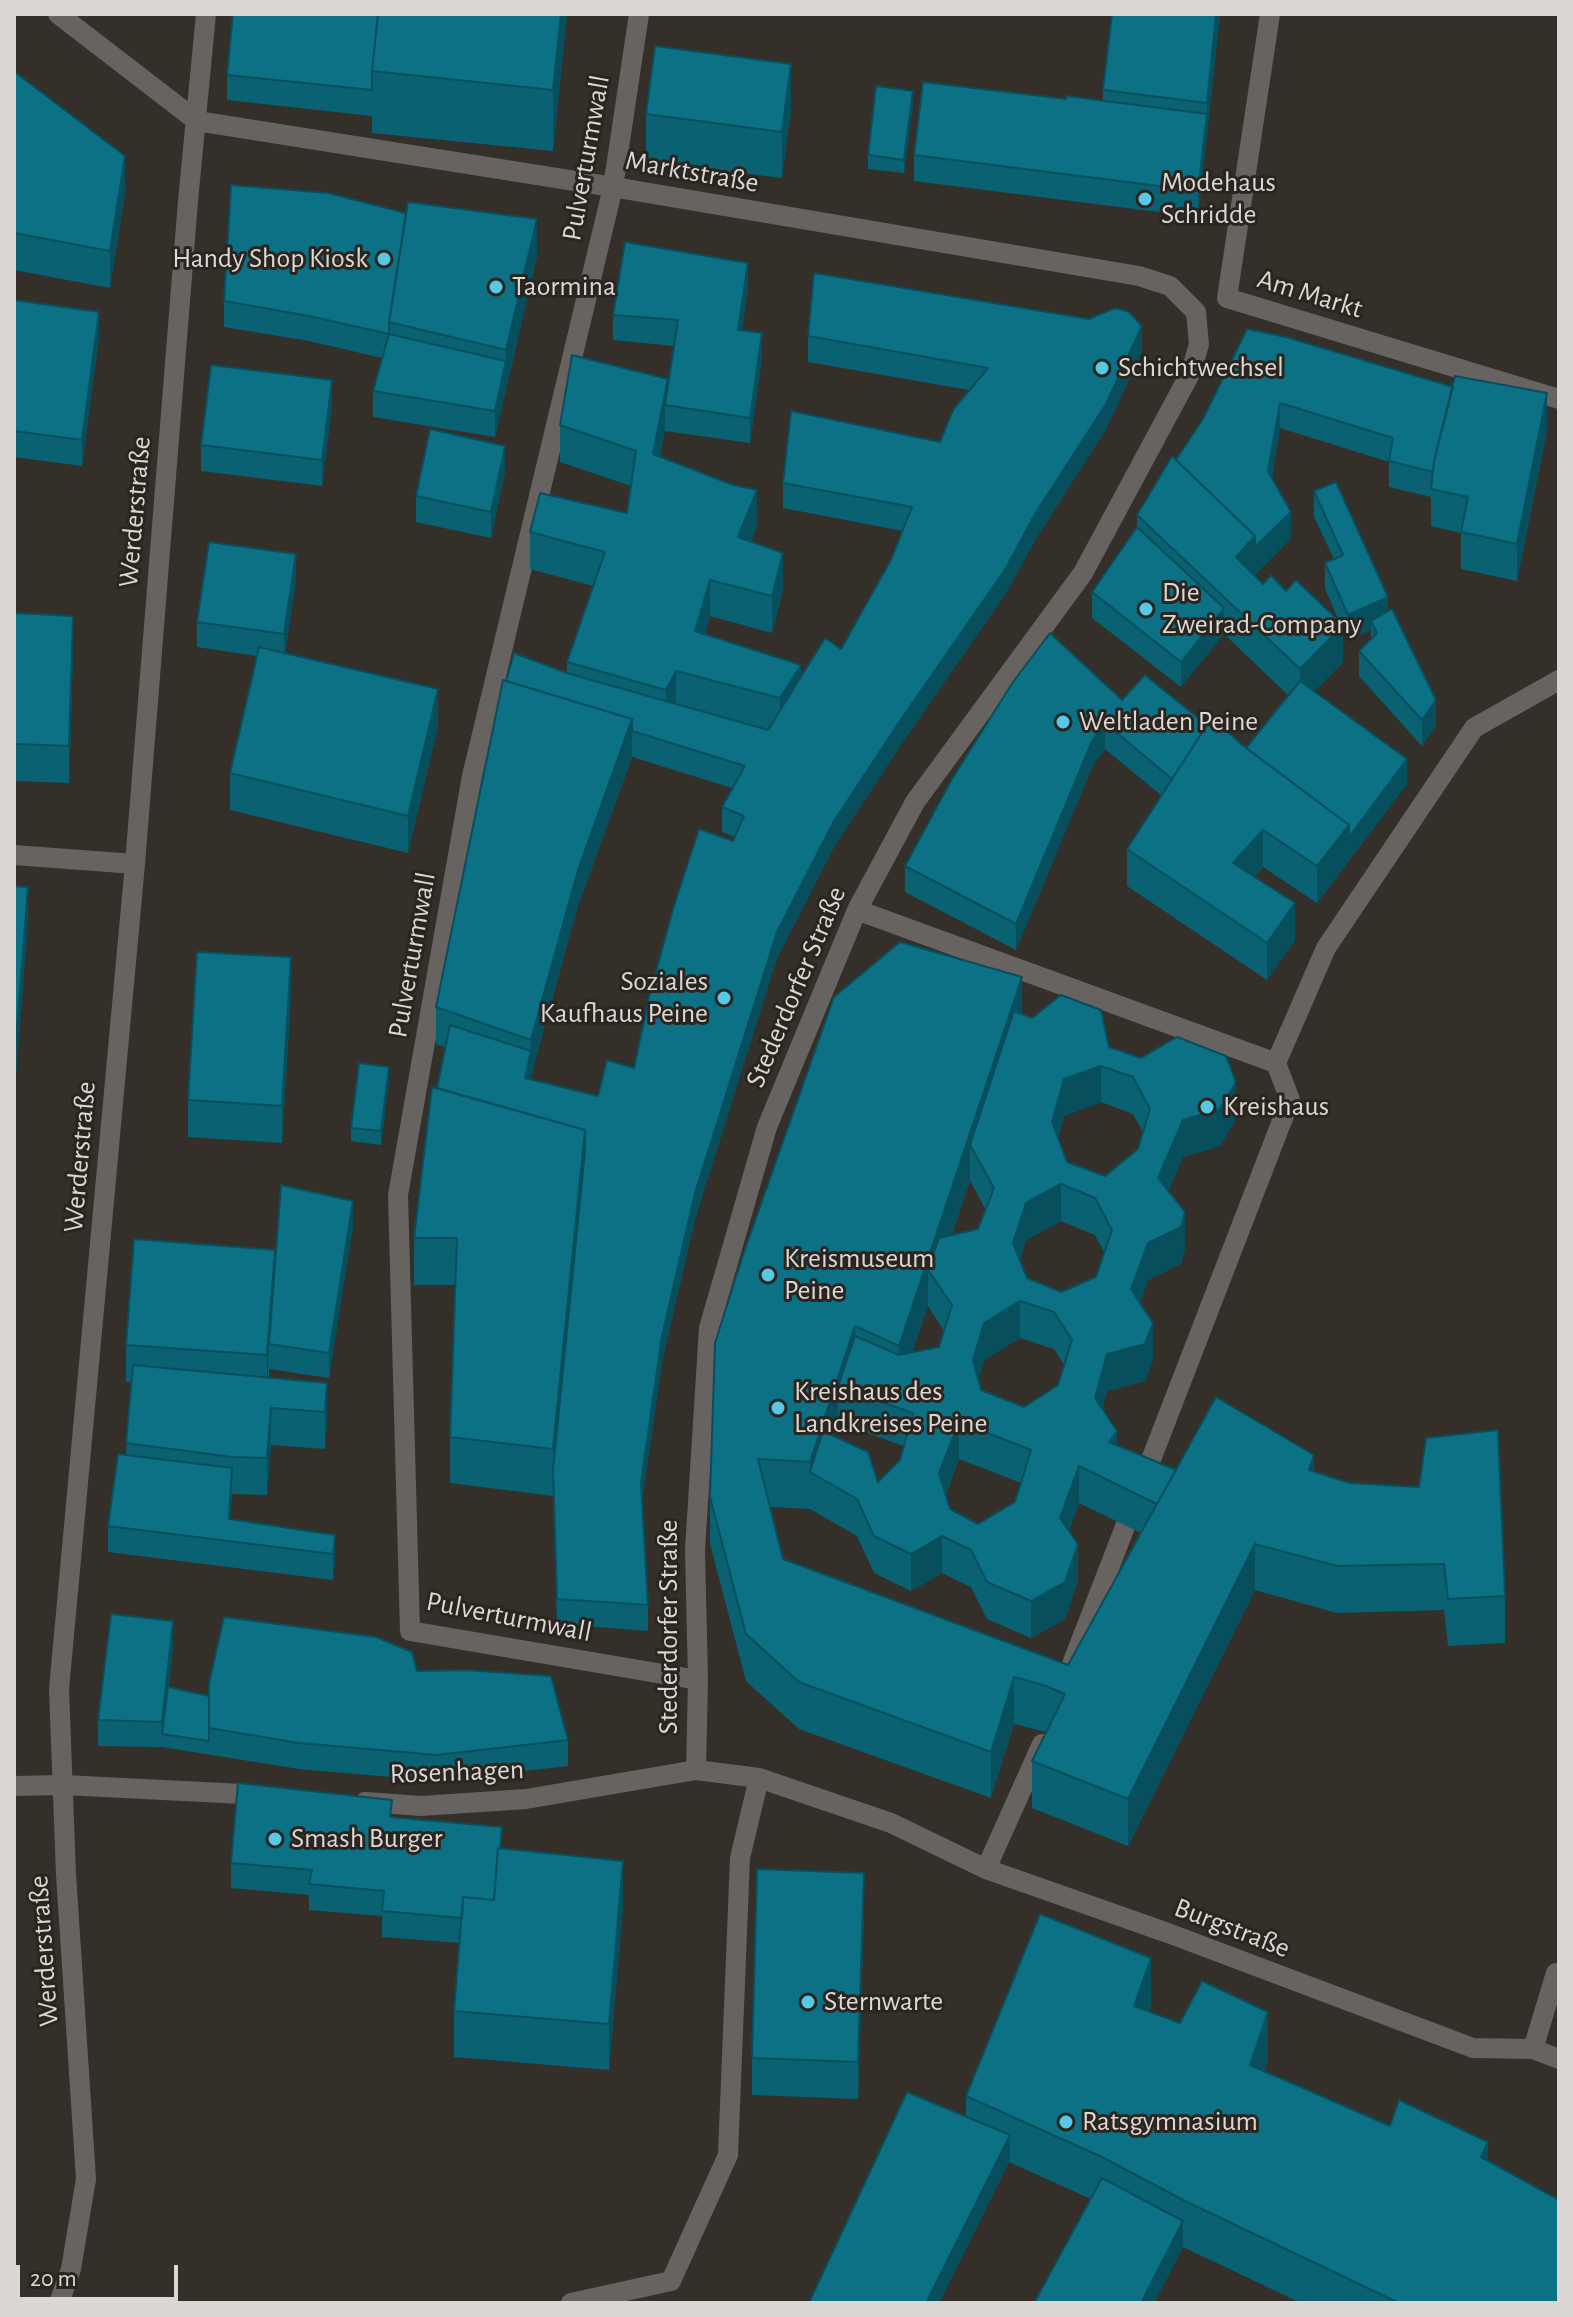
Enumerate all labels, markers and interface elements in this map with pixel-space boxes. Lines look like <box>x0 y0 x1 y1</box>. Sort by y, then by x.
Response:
street label: Pulverturmwall <box>555 72 617 244</box>
street label: Marktstraße <box>623 144 761 200</box>
place label: Modehaus Schridde <box>1161 166 1276 232</box>
marker: Modehaus Schridde <box>1136 190 1154 208</box>
place label: Handy Shop Kiosk <box>172 242 368 276</box>
marker: Handy Shop Kiosk <box>375 250 393 268</box>
street label: Am Markt <box>1253 262 1367 326</box>
place label: Taormina <box>512 270 616 304</box>
marker: Taormina <box>487 278 505 296</box>
place label: Schichtwechsel <box>1118 351 1284 385</box>
marker: Schichtwechsel <box>1093 359 1111 377</box>
street label: Werderstraße <box>112 435 158 589</box>
place label: Die Zweirad-Company <box>1162 576 1362 642</box>
marker: Die Zweirad-Company <box>1137 600 1155 618</box>
place label: Weltladen Peine <box>1079 705 1258 739</box>
marker: Weltladen Peine <box>1054 713 1072 731</box>
street label: Pulverturmwall <box>381 869 443 1041</box>
street label: Stederdorfer Straße <box>739 882 853 1092</box>
place label: Soziales Kaufhaus Peine <box>540 965 708 1031</box>
marker: Soziales Kaufhaus Peine <box>715 989 733 1007</box>
street label: Werderstraße <box>57 1080 103 1234</box>
place label: Kreishaus <box>1223 1090 1329 1124</box>
marker: Kreishaus <box>1198 1098 1216 1116</box>
place label: Kreismuseum Peine <box>784 1242 934 1308</box>
marker: Kreismuseum Peine <box>759 1266 777 1284</box>
place label: Kreishaus des Landkreises Peine <box>794 1375 987 1441</box>
marker: Kreishaus des Landkreises Peine <box>769 1399 787 1417</box>
street label: Stederdorfer Straße <box>652 1520 686 1734</box>
street label: Pulverturmwall <box>423 1585 595 1649</box>
street label: Rosenhagen <box>389 1753 525 1791</box>
place label: Smash Burger <box>291 1822 442 1856</box>
marker: Smash Burger <box>266 1830 284 1848</box>
street label: Werderstraße <box>22 1874 66 2028</box>
street label: Burgstraße <box>1169 1891 1295 1965</box>
place label: Sternwarte <box>824 1985 943 2019</box>
marker: Sternwarte <box>799 1993 817 2011</box>
place label: Ratsgymnasium <box>1082 2105 1258 2139</box>
marker: Ratsgymnasium <box>1057 2113 1075 2131</box>
scale bar <box>20 2249 182 2299</box>
text: 20 m <box>30 2267 77 2291</box>

